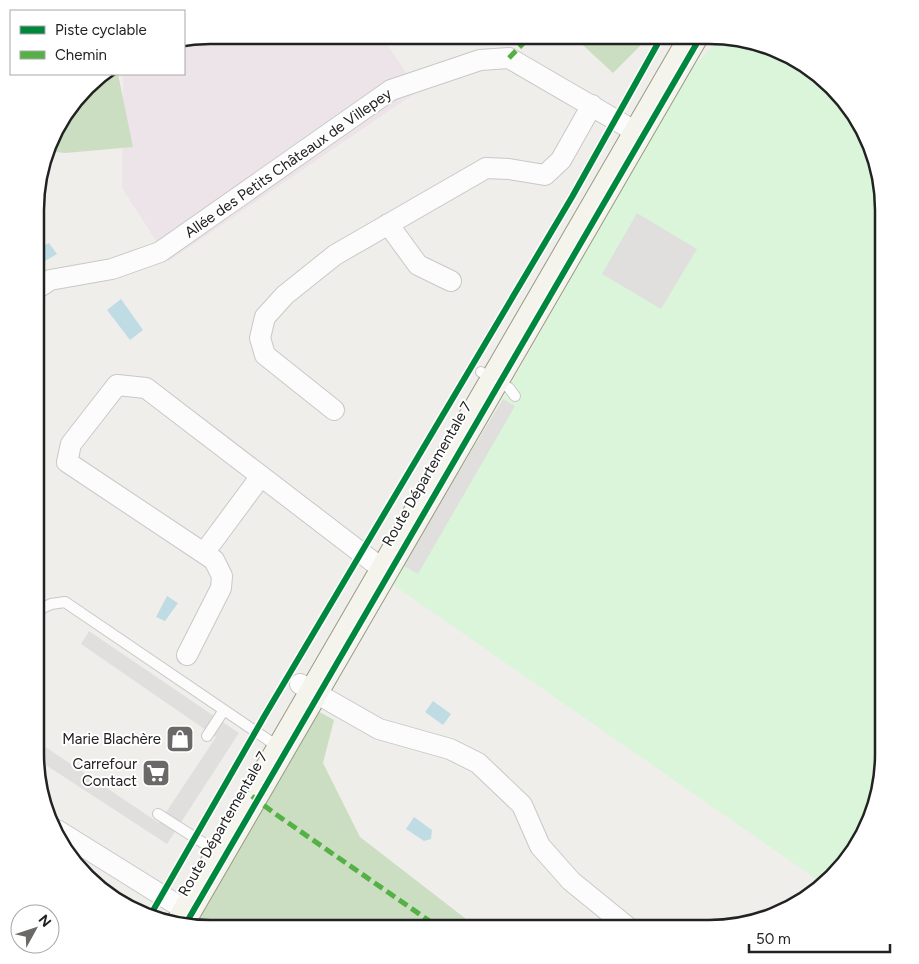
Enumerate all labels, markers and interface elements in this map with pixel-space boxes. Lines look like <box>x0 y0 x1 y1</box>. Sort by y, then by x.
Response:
legend <box>10 10 185 75</box>
text: Piste cyclable <box>55 21 147 39</box>
text: Chemin <box>55 46 107 64</box>
street label: Allée des Petits Châteaux de Villepey <box>181 84 395 242</box>
street label: Route Départementale 7 <box>378 399 476 549</box>
shop icon: Marie Blachère <box>165 724 195 754</box>
place label: Marie Blachère <box>62 730 161 748</box>
street label: Route Départementale 7 <box>174 749 272 899</box>
place label: Carrefour Contact <box>73 755 137 790</box>
supermarket icon: Carrefour Contact <box>141 758 171 788</box>
north arrow <box>10 904 60 954</box>
text: N <box>35 911 55 931</box>
scale bar <box>749 922 890 954</box>
text: 50 m <box>756 930 791 948</box>

